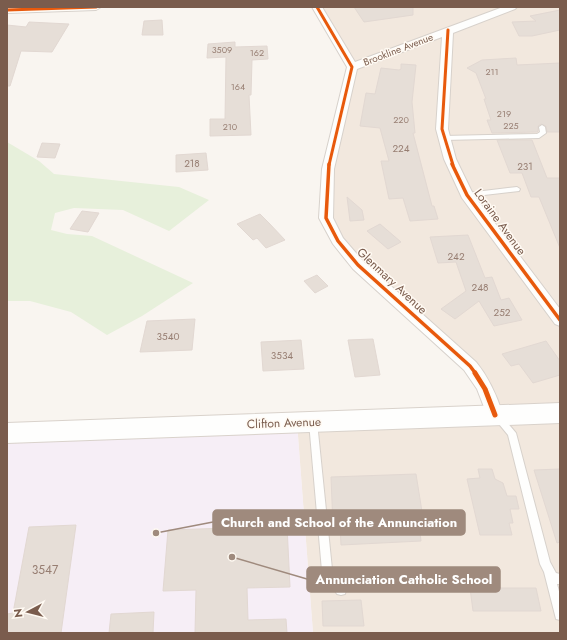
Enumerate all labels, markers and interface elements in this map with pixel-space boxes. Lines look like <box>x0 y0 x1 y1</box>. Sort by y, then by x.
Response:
street label: Brookline Avenue <box>361 29 435 70</box>
house number: 3509 <box>212 43 232 56</box>
house number: 162 <box>250 46 264 59</box>
house number: 211 <box>485 65 499 78</box>
house number: 164 <box>231 80 245 93</box>
house number: 219 <box>497 107 511 120</box>
house number: 220 <box>393 113 409 126</box>
house number: 225 <box>503 119 519 132</box>
house number: 210 <box>223 120 238 133</box>
house number: 224 <box>392 141 410 156</box>
house number: 218 <box>184 156 200 171</box>
house number: 231 <box>517 159 533 174</box>
street label: Loraine Avenue <box>470 185 530 259</box>
street label: Glenmary Avenue <box>353 244 431 318</box>
house number: 242 <box>447 249 465 264</box>
house number: 248 <box>472 280 488 295</box>
house number: 252 <box>493 305 511 320</box>
house number: 3540 <box>157 329 179 344</box>
house number: 3534 <box>271 348 293 363</box>
street label: Clifton Avenue <box>247 413 321 433</box>
callout: Church and School of the Annunciation <box>213 510 465 535</box>
text: Church and School of the Annunciation <box>221 513 457 532</box>
house number: 3547 <box>32 561 59 579</box>
callout: Annunciation Catholic School <box>307 567 500 592</box>
text: Annunciation Catholic School <box>315 570 492 589</box>
north arrow <box>8 592 48 632</box>
text: N <box>10 608 27 619</box>

